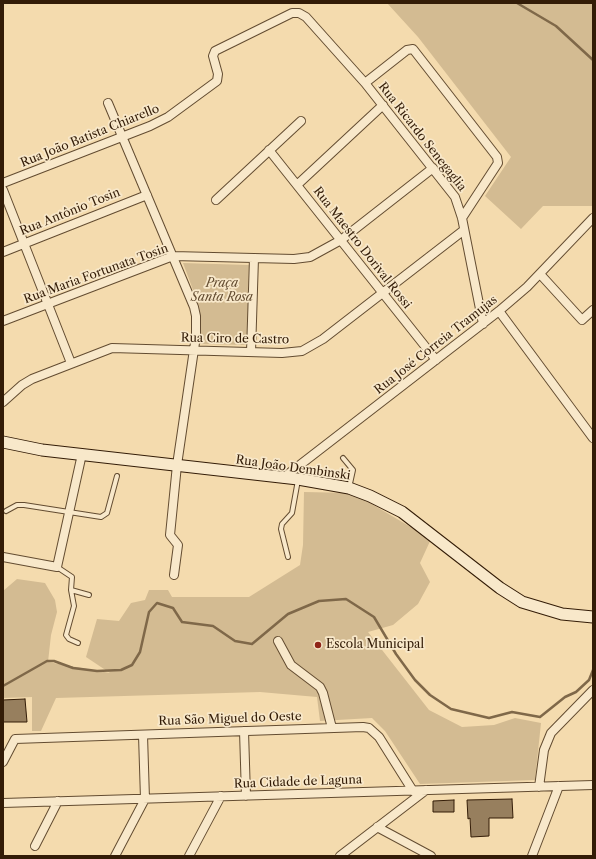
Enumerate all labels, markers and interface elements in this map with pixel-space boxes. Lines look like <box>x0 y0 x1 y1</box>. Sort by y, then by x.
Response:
street label: Rua Ricardo Senegaglia <box>375 80 469 194</box>
street label: Rua João Batista Chiarello <box>19 102 161 170</box>
street label: Rua Maestro Dorival Rossi <box>310 184 414 312</box>
street label: Rua Antônio Tosin <box>18 185 122 239</box>
street label: Rua Maria Fortunata Tosin <box>22 241 170 307</box>
park label: Praça Santa Rosa <box>191 277 253 305</box>
street label: Rua José Correia Tramujas <box>372 293 500 397</box>
street label: Rua Ciro de Castro <box>181 331 289 347</box>
street label: Rua João Dembinski <box>235 453 351 483</box>
place label: Escola Municipal <box>326 638 424 652</box>
marker: Escola Municipal <box>313 640 323 650</box>
street label: Rua São Miguel do Oeste <box>158 709 302 729</box>
street label: Rua Cidade de Laguna <box>234 773 362 791</box>

